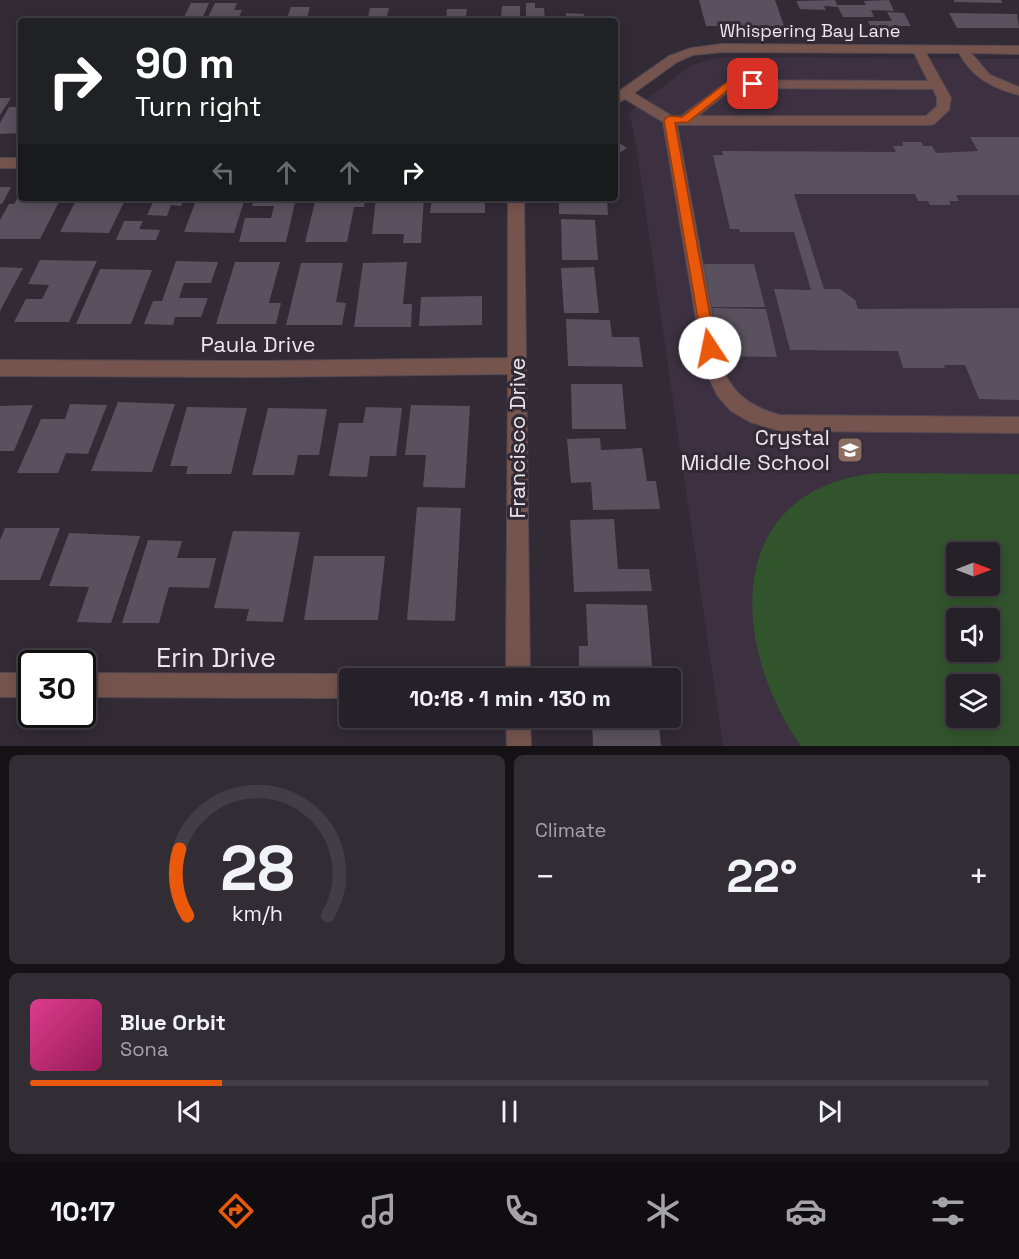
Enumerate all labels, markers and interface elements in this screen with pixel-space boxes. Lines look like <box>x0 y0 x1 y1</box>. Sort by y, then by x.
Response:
street label: Whispering Bay Lane <box>720 19 900 42</box>
text: 90 m <box>135 37 235 90</box>
icon: right <box>36 42 114 120</box>
pin <box>727 58 778 109</box>
icon: arrive <box>736 67 769 100</box>
text: Turn right <box>135 89 262 124</box>
icon: left <box>207 156 240 189</box>
icon: ahead <box>270 156 303 189</box>
icon: ahead <box>333 156 366 189</box>
icon: right <box>396 156 429 189</box>
position arrow <box>678 316 742 380</box>
street label: Paula Drive <box>200 330 316 358</box>
street label: Francisco Drive <box>503 357 531 519</box>
place label: Crystal Middle School <box>680 423 830 476</box>
school or university icon: Crystal Middle School <box>835 435 865 465</box>
north arrow <box>946 542 1000 596</box>
map controls <box>946 542 1000 728</box>
button: sound <box>946 608 1000 662</box>
street label: Erin Drive <box>156 640 276 675</box>
speed limit sign: 30 <box>18 650 96 728</box>
button: layers <box>946 674 1000 728</box>
text: 10:18 · 1 min · 130 m <box>409 684 611 712</box>
text: Climate <box>535 817 606 843</box>
text: 28 <box>220 829 294 908</box>
text: 22° <box>726 848 798 905</box>
text: − <box>535 856 555 898</box>
text: + <box>969 856 989 898</box>
text: km/h <box>231 901 283 928</box>
text: Blue Orbit <box>120 1008 226 1036</box>
text: Sona <box>120 1036 168 1062</box>
icon: previous <box>173 1095 206 1128</box>
icon: pause <box>493 1095 526 1128</box>
icon: next <box>813 1095 846 1128</box>
icon: directions <box>215 1190 257 1232</box>
icon: music <box>358 1190 400 1232</box>
icon: phone <box>500 1190 542 1232</box>
icon: climate <box>642 1190 684 1232</box>
icon: car <box>785 1190 827 1232</box>
icon: filters <box>927 1190 969 1232</box>
text: 10:17 <box>50 1194 115 1229</box>

